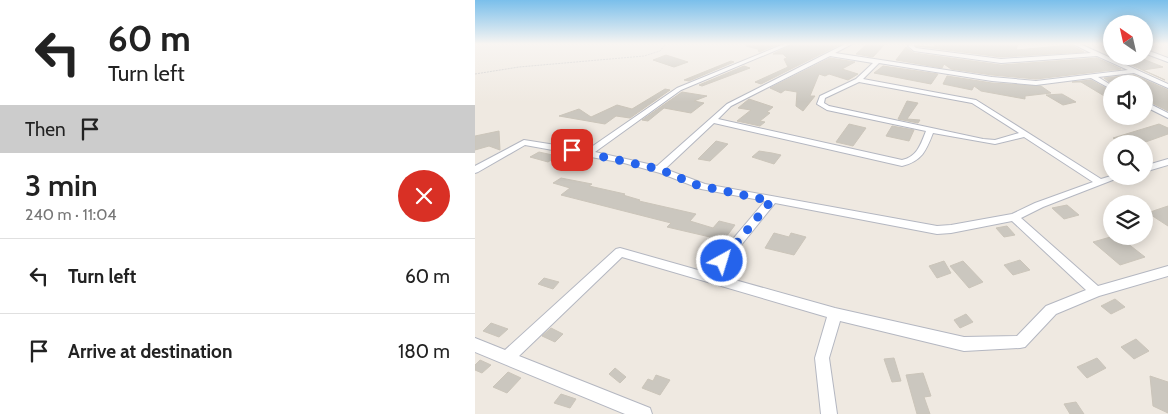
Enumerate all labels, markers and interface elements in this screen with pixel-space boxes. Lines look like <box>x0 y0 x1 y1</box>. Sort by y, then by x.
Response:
north arrow <box>1103 15 1153 65</box>
map controls <box>1103 15 1153 245</box>
text: 60 m <box>108 17 191 60</box>
icon: left <box>25 20 90 85</box>
text: Turn left <box>108 60 185 87</box>
button: sound <box>1103 75 1153 125</box>
icon: arrive <box>76 115 104 143</box>
text: Then <box>25 118 66 141</box>
pin <box>551 129 593 171</box>
button: search <box>1103 135 1153 185</box>
icon: arrive <box>558 136 586 164</box>
text: 3 min <box>25 167 98 204</box>
button: close <box>398 170 450 222</box>
button: layers <box>1103 195 1153 245</box>
text: 240 m · 11:04 <box>25 205 117 224</box>
position arrow <box>695 234 747 286</box>
icon: left <box>25 262 53 290</box>
text: Turn left <box>68 265 136 288</box>
text: 60 m <box>405 265 450 288</box>
icon: arrive <box>25 337 53 365</box>
text: Arrive at destination <box>68 340 232 363</box>
text: 180 m <box>398 340 450 363</box>

